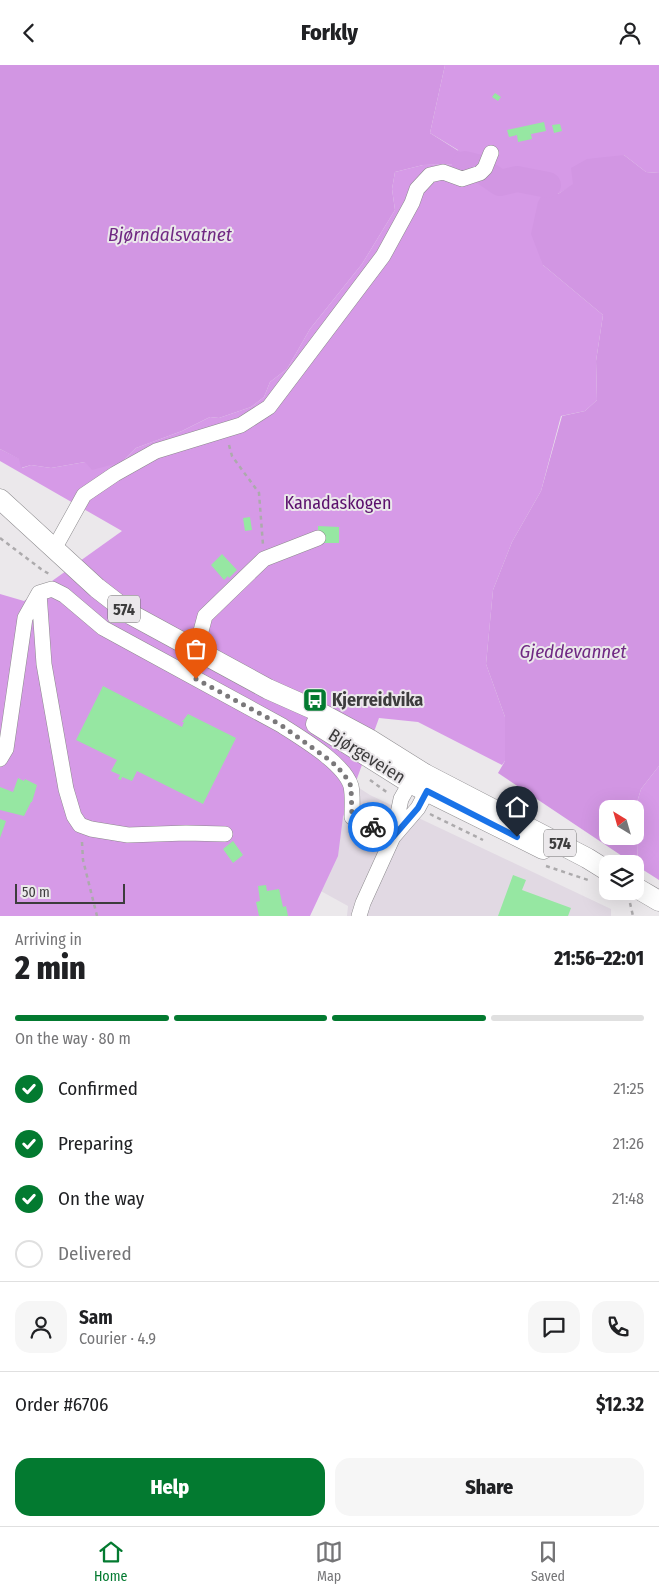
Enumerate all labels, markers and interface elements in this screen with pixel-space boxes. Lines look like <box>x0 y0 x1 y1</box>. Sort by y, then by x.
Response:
icon: back <box>15 19 43 47</box>
text: Forkly <box>301 19 358 46</box>
icon: person <box>616 19 644 47</box>
water label: Bjørndalsvatnet <box>108 223 233 246</box>
park label: Kanadaskogen <box>285 492 391 514</box>
road number: 574 <box>108 595 140 623</box>
pin <box>175 628 217 679</box>
icon: bag <box>182 635 210 663</box>
water label: Gjeddevannet <box>520 640 627 663</box>
bus stop icon: Kjerreidvika <box>302 687 328 713</box>
place label: Kjerreidvika <box>332 689 423 711</box>
street label: Bjørgeveien <box>324 724 410 788</box>
pin <box>496 786 538 837</box>
icon: home <box>503 793 531 821</box>
north arrow <box>599 800 644 845</box>
map controls <box>599 800 644 900</box>
courier <box>348 802 398 852</box>
icon: bike <box>359 813 387 841</box>
road number: 574 <box>544 829 576 856</box>
button: layers <box>599 855 644 900</box>
scale bar <box>15 881 125 904</box>
text: 50 m <box>22 884 50 901</box>
text: Arriving in <box>15 930 82 949</box>
text: 21:56–22:01 <box>554 947 644 970</box>
text: 2 min <box>15 949 86 987</box>
text: On the way · 80 m <box>15 1029 131 1048</box>
icon: check <box>15 1075 43 1103</box>
text: Confirmed <box>58 1077 138 1100</box>
text: 21:25 <box>613 1079 644 1098</box>
icon: check <box>15 1130 43 1158</box>
text: Preparing <box>58 1132 133 1155</box>
text: 21:26 <box>613 1134 644 1153</box>
icon: check <box>15 1185 43 1213</box>
text: On the way <box>58 1187 144 1210</box>
text: 21:48 <box>612 1189 644 1208</box>
text: Delivered <box>58 1242 132 1265</box>
button: person <box>15 1301 67 1353</box>
button: chat <box>528 1301 580 1353</box>
button: phone <box>592 1301 644 1353</box>
text: Sam <box>79 1306 113 1329</box>
text: Courier · 4.9 <box>79 1329 156 1348</box>
text: Order #6706 <box>15 1393 109 1416</box>
text: $12.32 <box>596 1393 644 1416</box>
button: Help <box>15 1458 325 1516</box>
button: Share <box>335 1458 644 1516</box>
tab: Home <box>94 1538 127 1585</box>
tab: Map <box>315 1538 343 1585</box>
tab: Saved <box>531 1538 565 1585</box>

